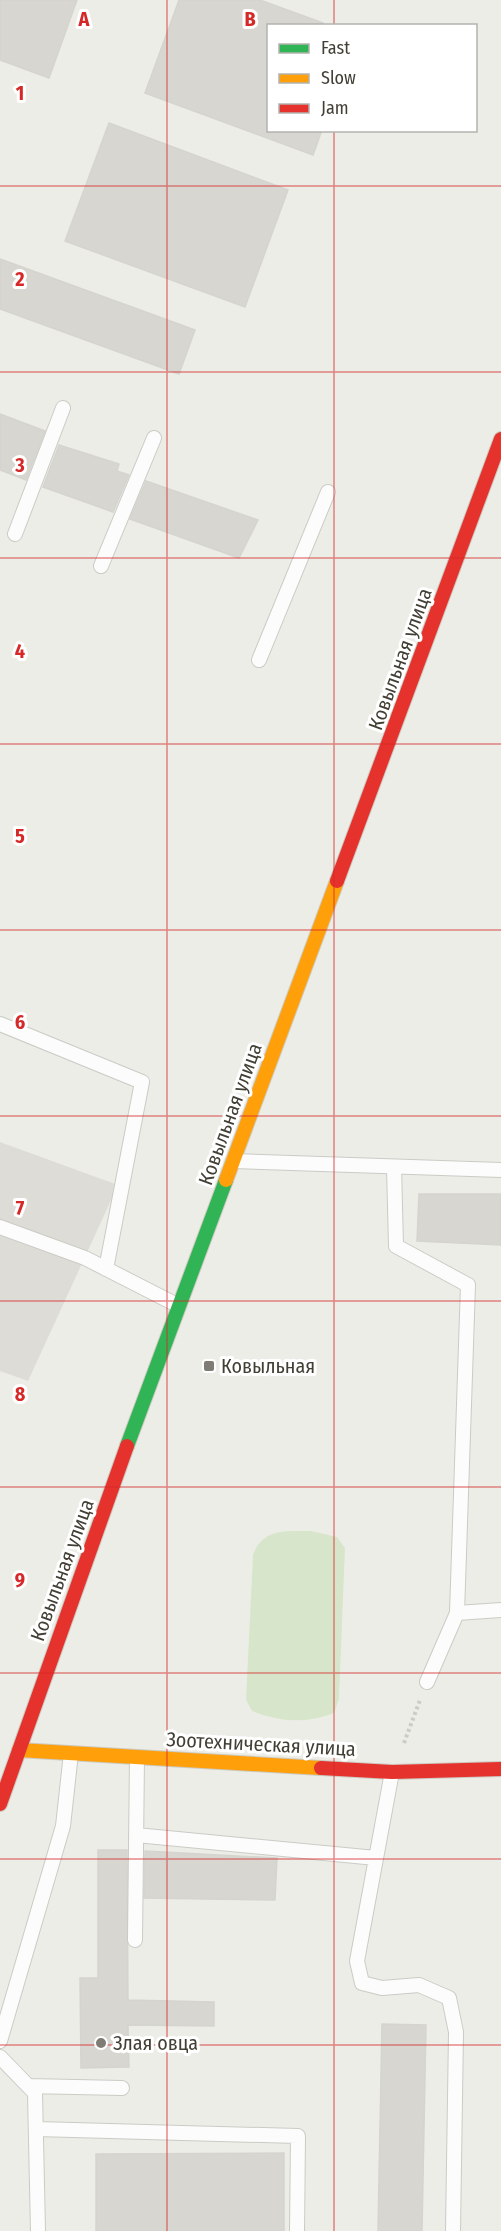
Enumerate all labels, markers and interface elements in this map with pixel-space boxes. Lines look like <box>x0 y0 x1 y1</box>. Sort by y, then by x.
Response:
text: A <box>78 7 91 31</box>
text: B <box>244 7 256 31</box>
legend <box>267 24 477 132</box>
text: Fast <box>321 37 350 59</box>
text: Slow <box>321 67 356 89</box>
text: 1 <box>16 81 24 105</box>
text: Jam <box>321 97 349 119</box>
text: 2 <box>14 267 25 291</box>
text: 3 <box>14 453 25 477</box>
street label: Ковыльная улица <box>363 585 437 733</box>
text: 4 <box>15 639 25 663</box>
text: 5 <box>15 824 25 848</box>
text: 6 <box>15 1010 25 1034</box>
street label: Ковыльная улица <box>193 1040 267 1188</box>
text: 7 <box>16 1196 25 1220</box>
place label: Ковыльная <box>221 1354 315 1378</box>
marker: Ковыльная <box>202 1359 216 1373</box>
text: 8 <box>15 1382 26 1406</box>
street label: Ковыльная улица <box>25 1496 99 1644</box>
text: 9 <box>15 1568 25 1592</box>
street label: Зоотехническая улица <box>166 1727 356 1761</box>
place label: Злая овца <box>113 2031 198 2055</box>
marker: Злая овца <box>94 2036 108 2050</box>

